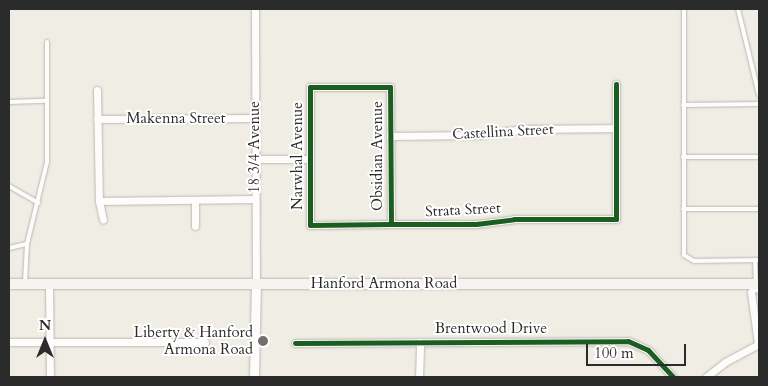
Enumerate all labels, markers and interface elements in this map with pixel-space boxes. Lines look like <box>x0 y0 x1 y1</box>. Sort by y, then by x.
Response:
street label: 18 3/4 Avenue <box>246 101 264 193</box>
street label: Obsidian Avenue <box>369 101 387 211</box>
street label: Narwhal Avenue <box>289 102 307 210</box>
street label: Makenna Street <box>126 110 226 128</box>
street label: Castellina Street <box>452 120 554 144</box>
street label: Strata Street <box>425 199 501 221</box>
street label: Hanford Armona Road <box>311 275 457 293</box>
north arrow <box>20 316 70 366</box>
text: N <box>39 316 51 335</box>
street label: Brentwood Drive <box>435 320 547 338</box>
place label: Liberty & Hanford Armona Road <box>134 323 253 358</box>
scale bar <box>588 334 688 366</box>
marker: Liberty & Hanford Armona Road <box>257 335 269 347</box>
text: 100 m <box>594 343 634 363</box>

